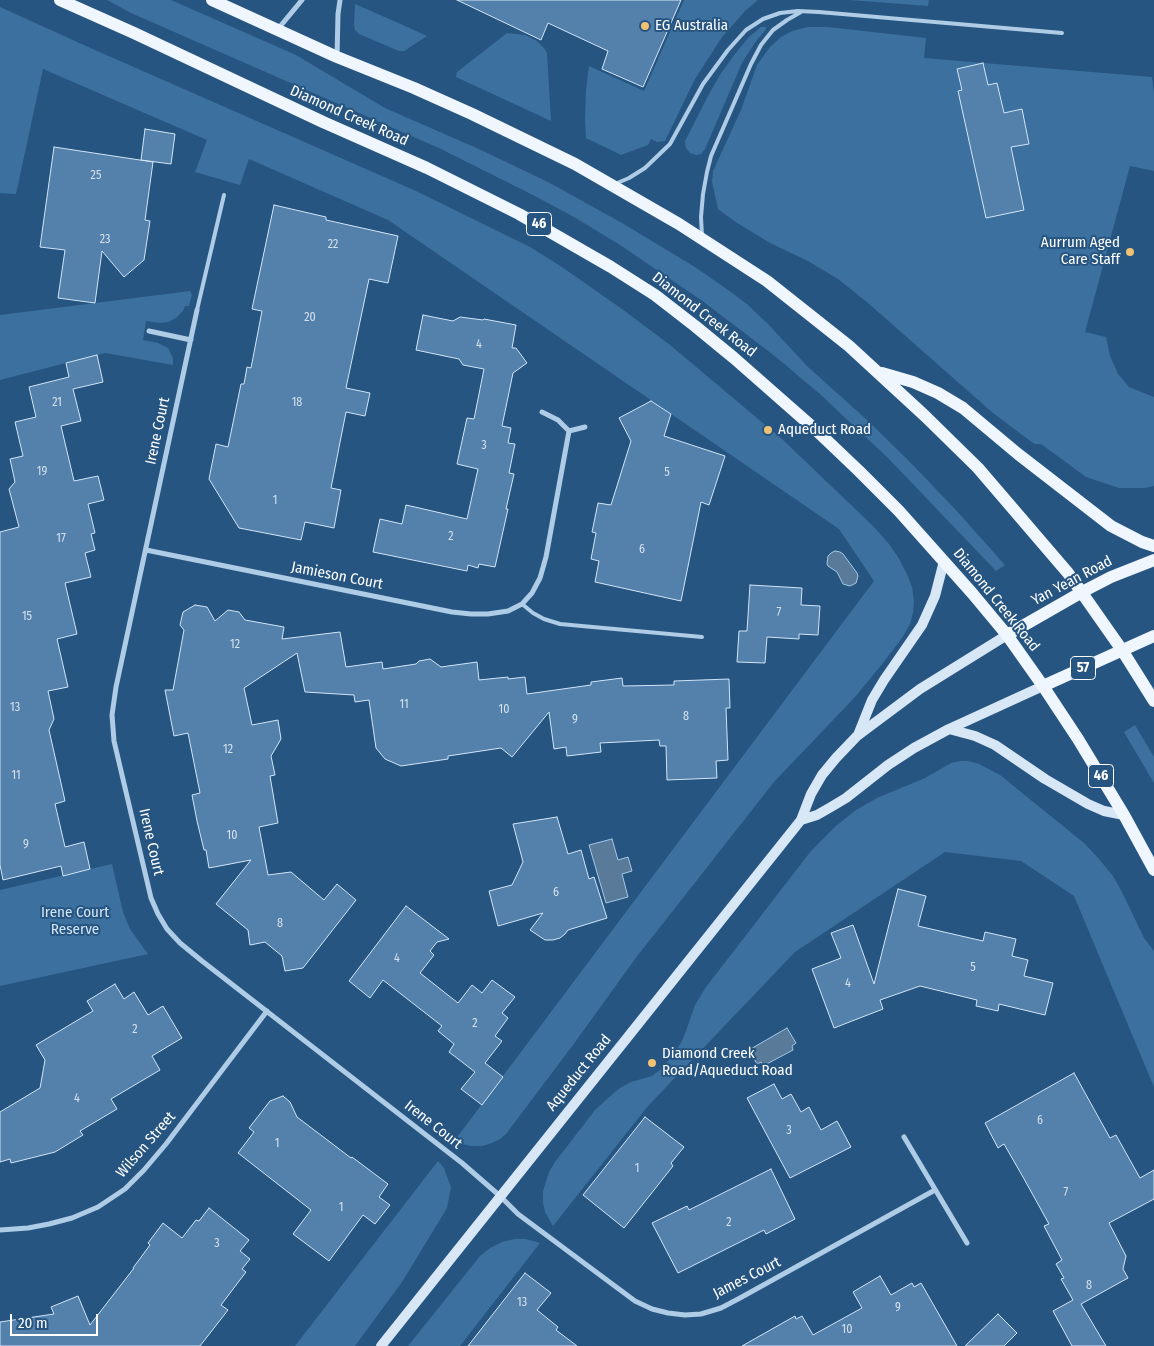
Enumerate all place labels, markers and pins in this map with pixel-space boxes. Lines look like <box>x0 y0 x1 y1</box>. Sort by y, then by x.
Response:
place label: EG Australia <box>655 17 728 35</box>
marker: EG Australia <box>639 20 651 32</box>
place label: Aurrum Aged Care Staff <box>1041 234 1120 269</box>
marker: Aurrum Aged Care Staff <box>1124 246 1136 258</box>
place label: Aqueduct Road <box>778 421 871 439</box>
marker: Aqueduct Road <box>762 424 774 436</box>
place label: Diamond Creek Road/Aqueduct Road <box>662 1045 793 1080</box>
marker: Diamond Creek Road/Aqueduct Road <box>646 1057 658 1069</box>

